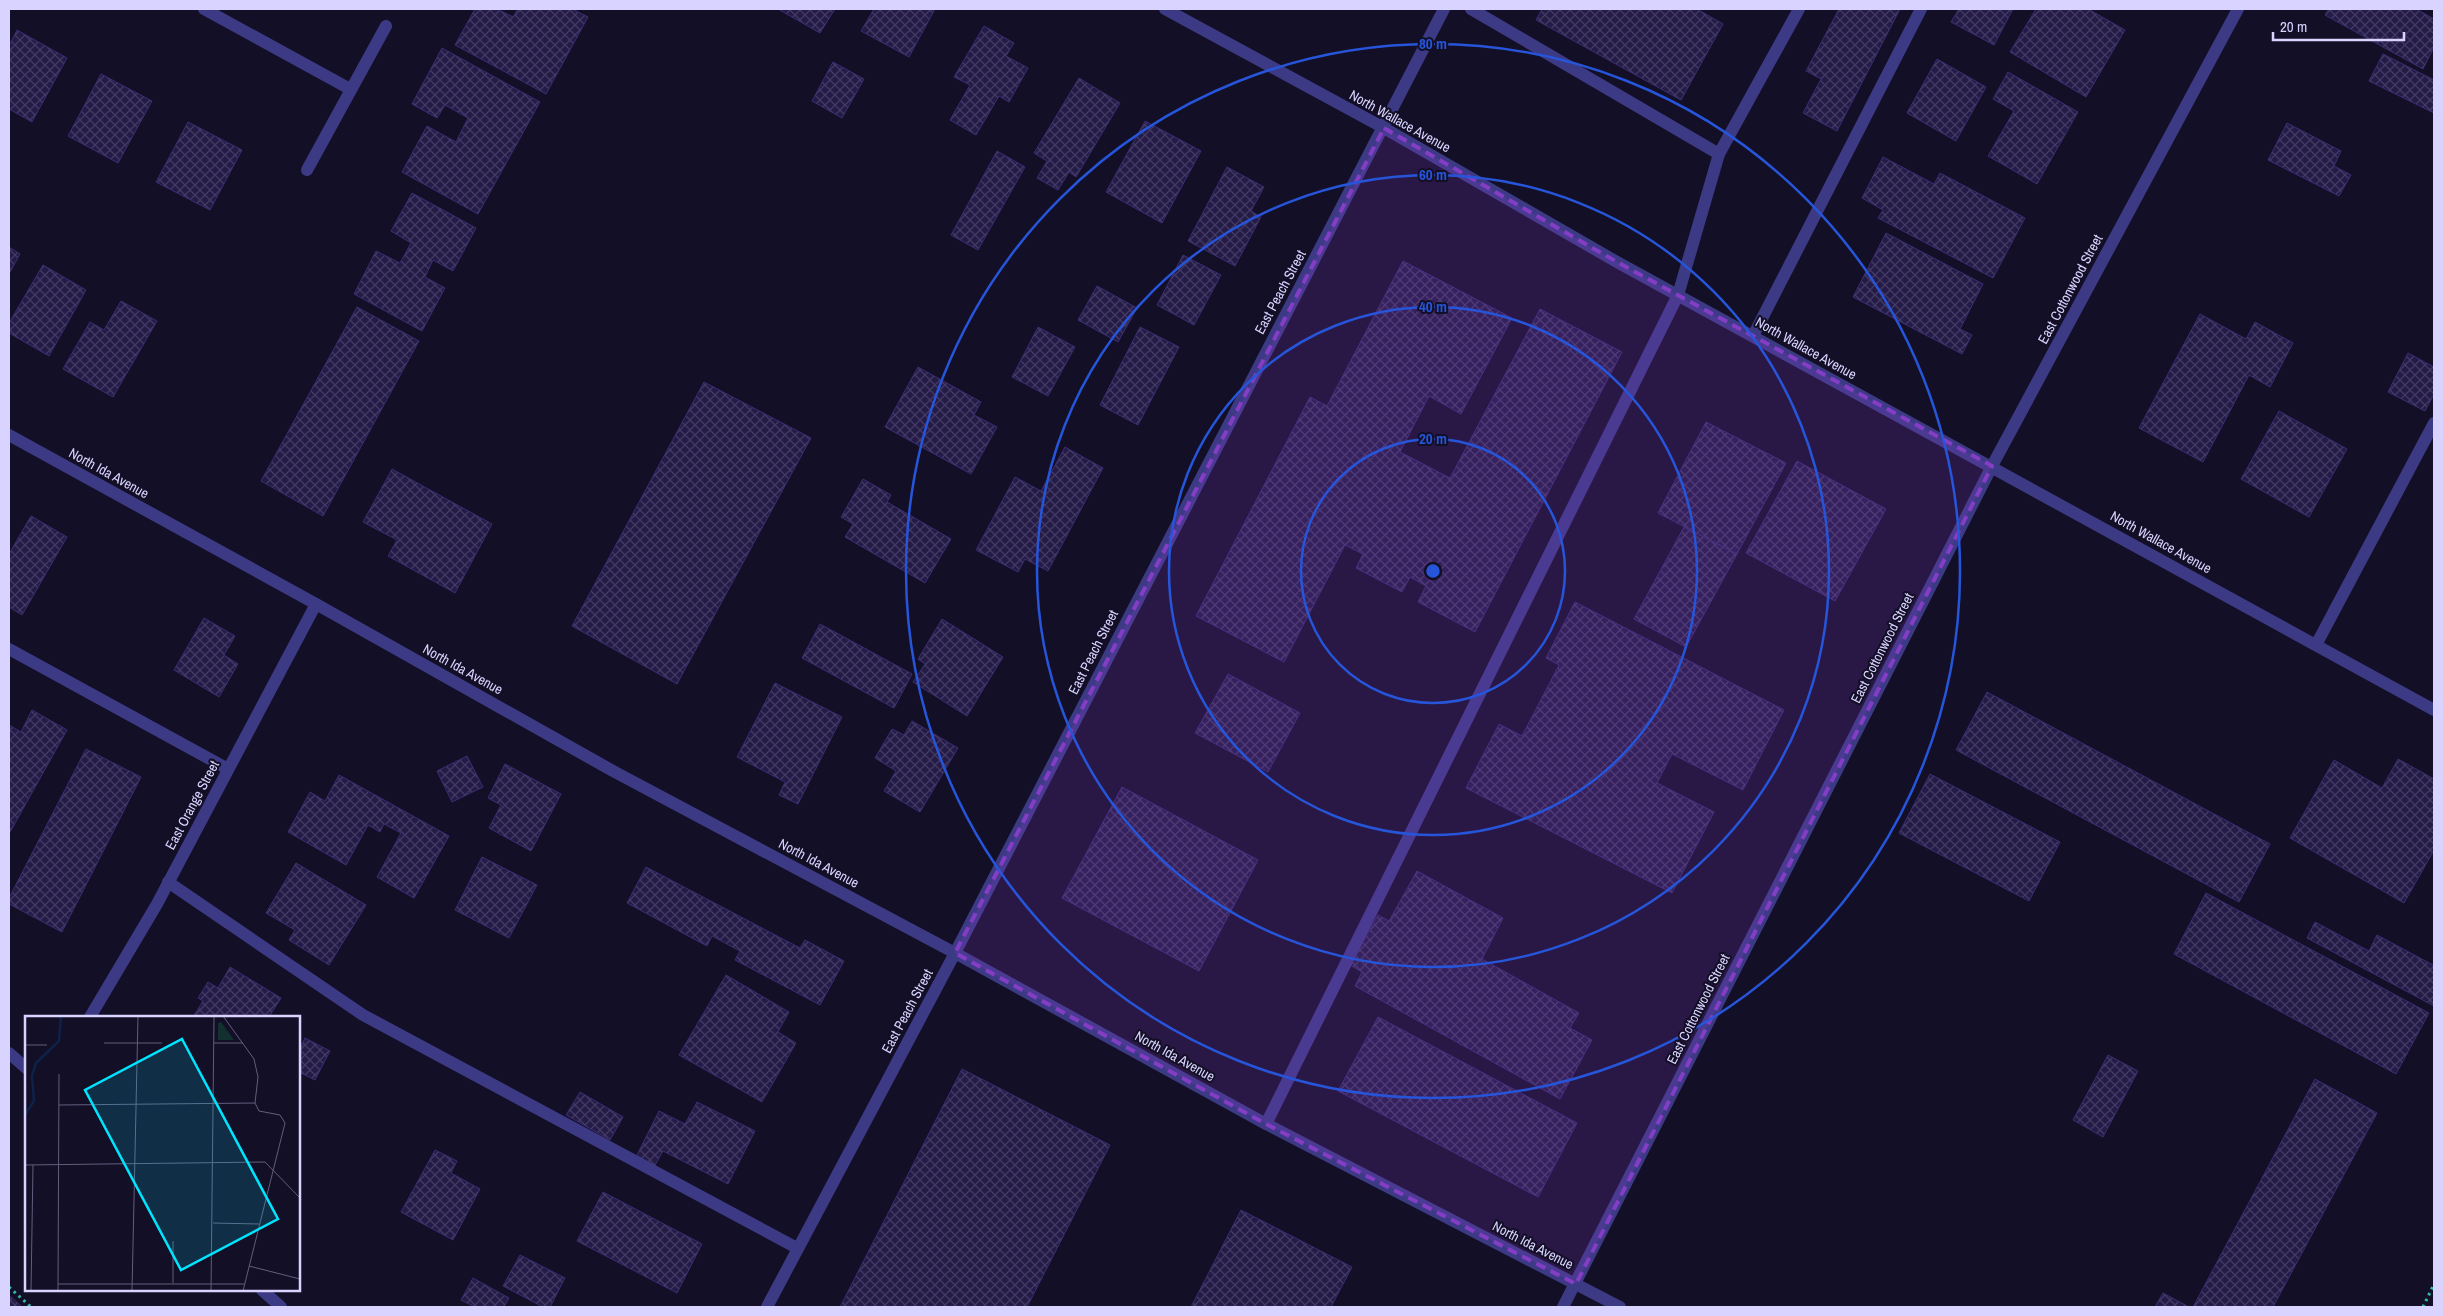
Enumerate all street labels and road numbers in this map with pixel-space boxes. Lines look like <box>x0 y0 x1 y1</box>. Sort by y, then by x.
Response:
street label: North Wallace Avenue <box>1346 86 1454 156</box>
street label: East Cottonwood Street <box>2034 231 2106 347</box>
street label: East Peach Street <box>1250 247 1310 337</box>
street label: North Wallace Avenue <box>1752 313 1860 383</box>
street label: North Ida Avenue <box>66 444 152 502</box>
street label: North Wallace Avenue <box>2107 507 2215 577</box>
street label: East Cottonwood Street <box>1846 590 1918 706</box>
street label: East Peach Street <box>1064 607 1122 697</box>
street label: North Ida Avenue <box>420 640 506 698</box>
street label: East Orange Street <box>161 757 223 853</box>
street label: North Ida Avenue <box>776 834 862 892</box>
street label: East Cottonwood Street <box>1662 951 1734 1067</box>
street label: East Peach Street <box>877 966 937 1056</box>
street label: North Ida Avenue <box>1132 1027 1218 1085</box>
street label: North Ida Avenue <box>1489 1217 1577 1273</box>

